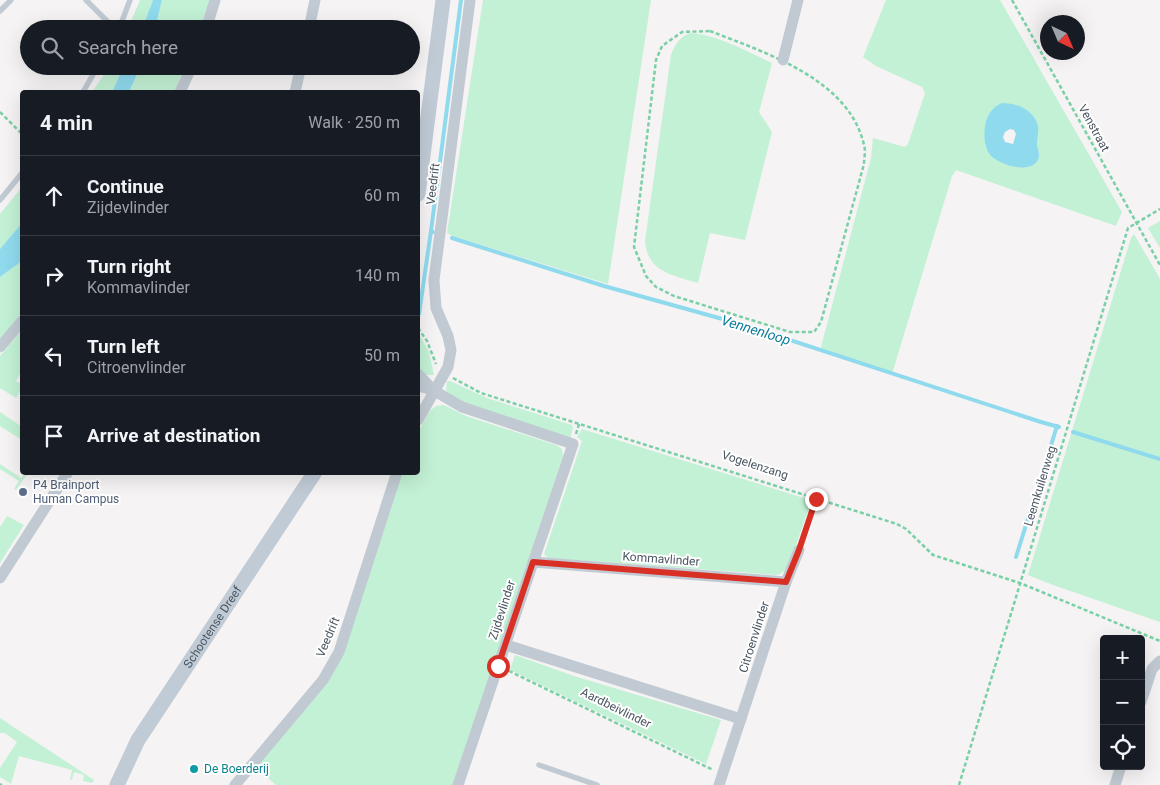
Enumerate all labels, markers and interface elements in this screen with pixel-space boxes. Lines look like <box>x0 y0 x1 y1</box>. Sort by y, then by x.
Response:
north arrow <box>1040 15 1085 60</box>
search box <box>20 20 420 75</box>
icon: search <box>38 34 66 62</box>
text: Search here <box>78 36 178 59</box>
street label: Venstraat <box>1075 102 1113 154</box>
text: 4 min <box>40 111 93 135</box>
text: Walk · 250 m <box>308 113 400 132</box>
street label: Veedrift <box>423 162 443 206</box>
text: Continue <box>87 175 164 198</box>
icon: ahead <box>40 182 68 210</box>
text: 60 m <box>364 186 400 205</box>
text: Zijdevlinder <box>87 198 169 217</box>
text: Turn right <box>87 255 171 278</box>
icon: right <box>40 262 68 290</box>
text: 140 m <box>355 266 400 285</box>
text: Kommavlinder <box>87 278 190 297</box>
water label: Vennenloop <box>719 312 793 348</box>
text: Turn left <box>87 335 160 358</box>
icon: left <box>40 342 68 370</box>
text: 50 m <box>364 346 400 365</box>
text: Citroenvlinder <box>87 358 186 377</box>
icon: arrive <box>40 422 68 450</box>
text: Arrive at destination <box>87 424 260 447</box>
street label: Leemkuilenweg <box>1021 444 1059 528</box>
street label: Vogelenzang <box>720 448 790 482</box>
place label: P4 Brainport Human Campus <box>33 478 119 506</box>
marker: P4 Brainport Human Campus <box>17 486 29 498</box>
route end <box>805 488 828 511</box>
street label: Kommavlinder <box>622 549 700 569</box>
street label: Zijdevlinder <box>486 579 518 641</box>
street label: Schootense Dreef <box>181 583 245 671</box>
street label: Citroenvlinder <box>736 600 772 674</box>
street label: Veedrift <box>313 615 343 659</box>
map controls <box>1100 635 1145 770</box>
button: + <box>1100 635 1145 680</box>
route start <box>487 655 510 678</box>
button: − <box>1100 680 1145 725</box>
street label: Aardbeivlinder <box>579 685 653 731</box>
button: locate <box>1100 725 1145 770</box>
place label: De Boerderij <box>204 762 269 776</box>
marker: De Boerderij <box>188 763 200 775</box>

